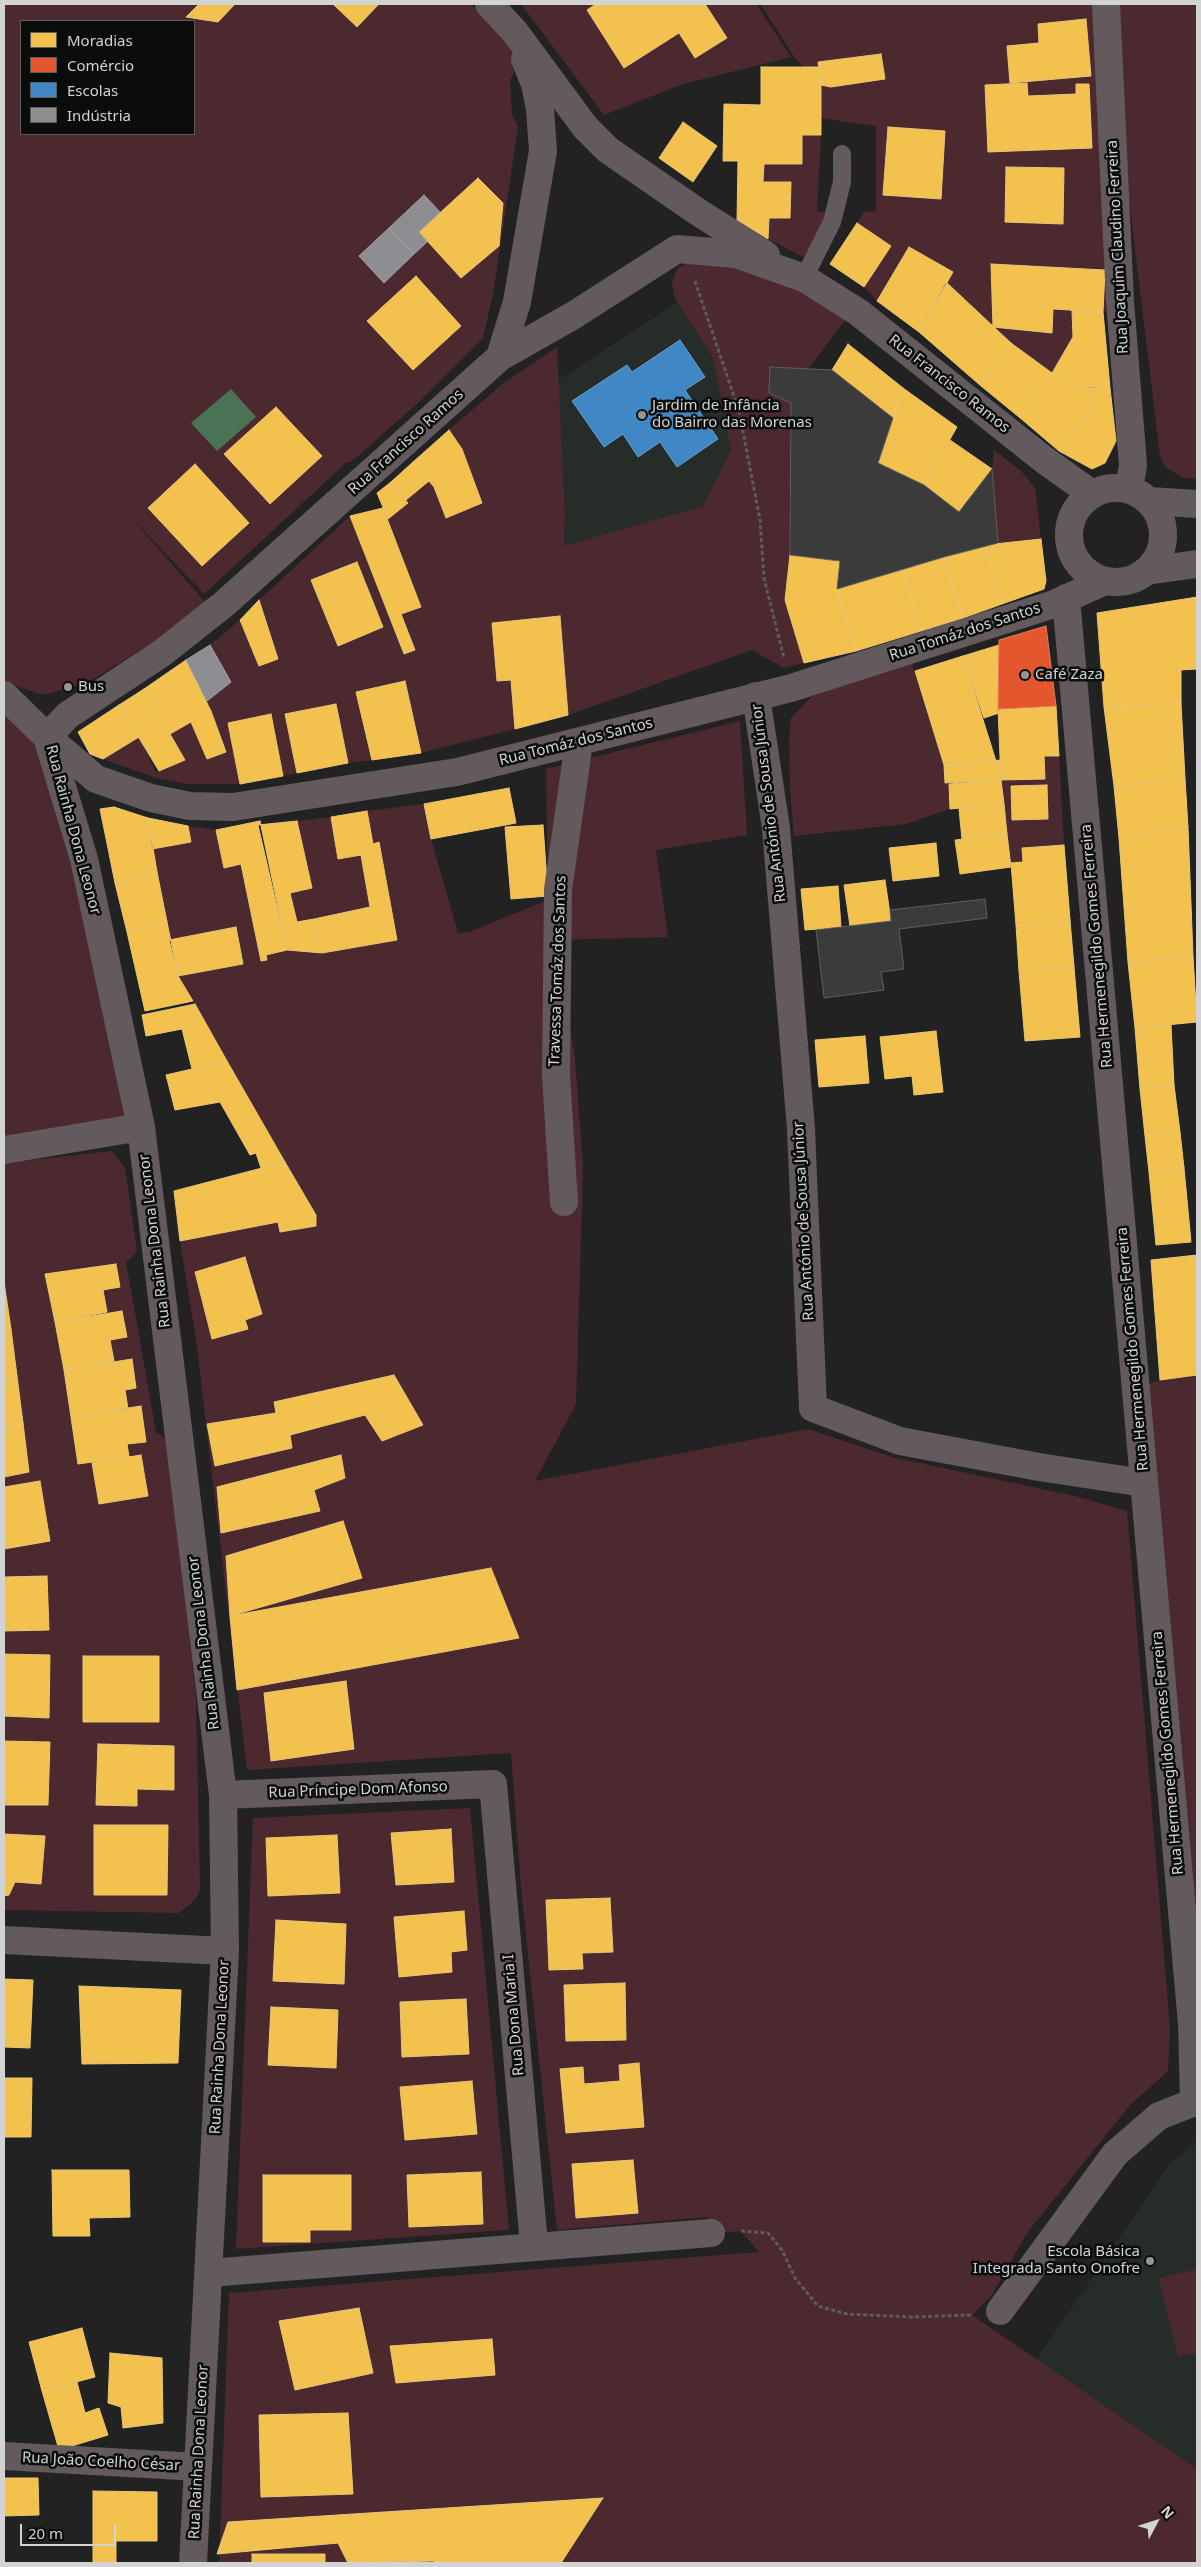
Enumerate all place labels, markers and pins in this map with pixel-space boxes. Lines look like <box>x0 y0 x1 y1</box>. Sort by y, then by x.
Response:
place label: Jardim de Infância do Bairro das Morenas <box>652 397 812 432</box>
marker: Jardim de Infância do Bairro das Morenas <box>636 409 648 421</box>
place label: Café Zaza <box>1035 666 1103 684</box>
marker: Café Zaza <box>1019 669 1031 681</box>
place label: Bus <box>78 678 104 696</box>
marker: Bus <box>62 681 74 693</box>
place label: Escola Básica Integrada Santo Onofre <box>973 2243 1140 2278</box>
marker: Escola Básica Integrada Santo Onofre <box>1144 2255 1156 2267</box>

